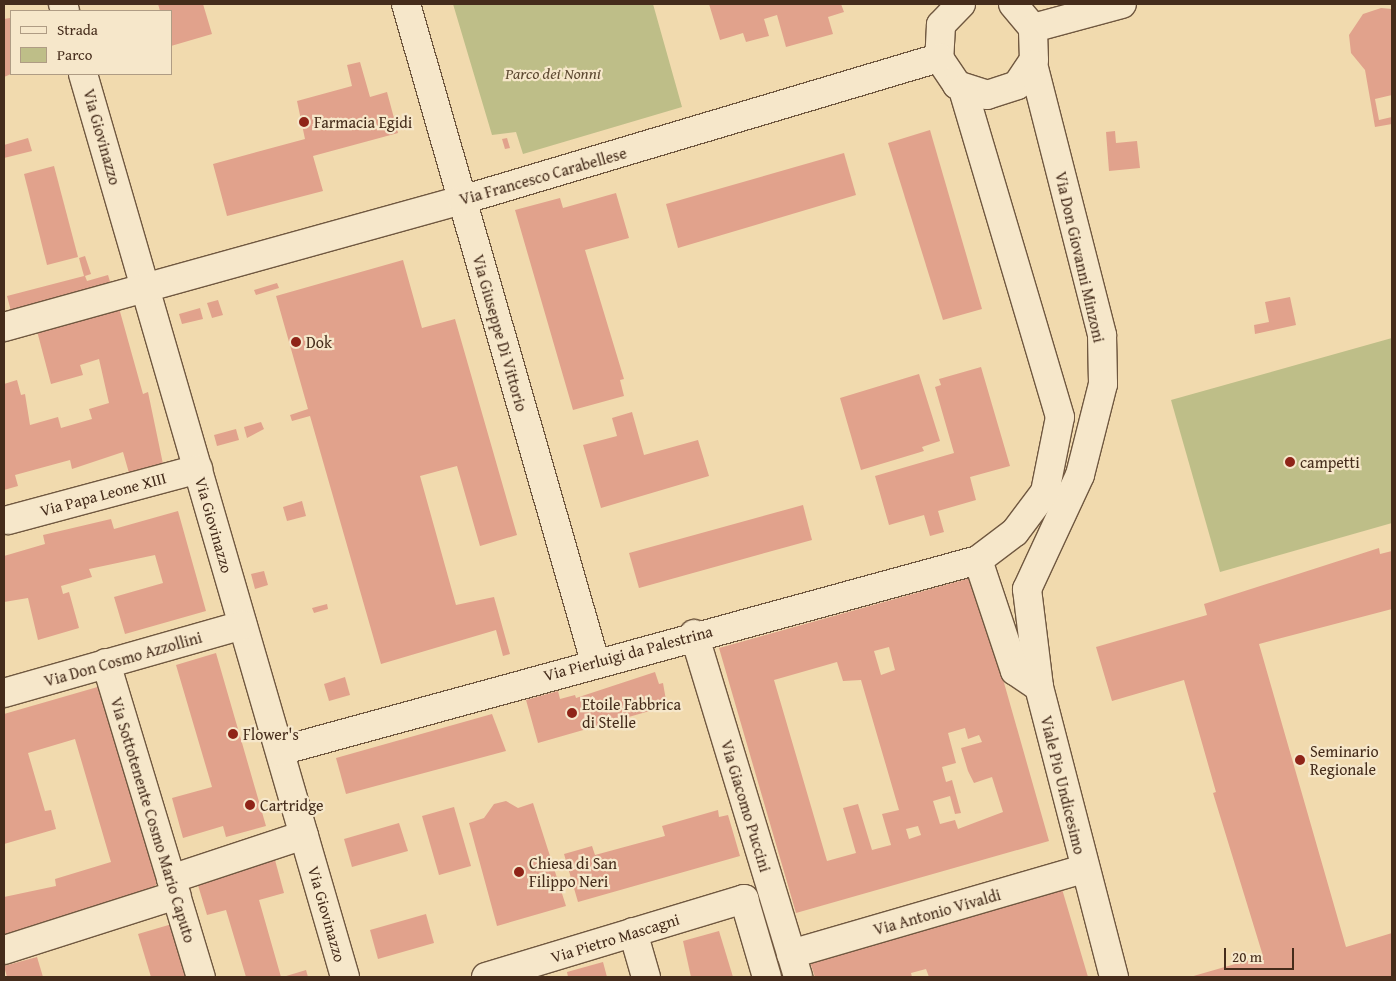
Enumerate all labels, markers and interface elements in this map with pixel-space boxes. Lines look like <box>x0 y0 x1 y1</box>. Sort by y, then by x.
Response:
legend <box>10 10 172 75</box>
text: Strada <box>57 19 98 40</box>
text: Parco <box>57 44 92 65</box>
park label: Parco dei Nonni <box>505 63 601 83</box>
street label: Via Giovinazzo <box>79 87 125 187</box>
place label: Farmacia Egidi <box>314 112 412 132</box>
marker: Farmacia Egidi <box>298 116 310 128</box>
street label: Via Francesco Carabellese <box>457 143 629 209</box>
street label: Via Don Giovanni Minzoni <box>1051 170 1109 344</box>
street label: Via Giuseppe Di Vittorio <box>468 252 532 414</box>
place label: Dok <box>306 332 332 352</box>
marker: Dok <box>290 336 302 348</box>
place label: campetti <box>1300 452 1360 472</box>
marker: campetti <box>1284 456 1296 468</box>
street label: Via Papa Leone XIII <box>38 468 168 520</box>
street label: Via Giovinazzo <box>191 475 237 575</box>
street label: Via Pierluigi da Palestrina <box>541 621 715 685</box>
street label: Via Don Cosmo Azzollini <box>42 627 204 691</box>
place label: Etoile Fabbrica di Stelle <box>582 694 681 732</box>
street label: Via Sottotenente Cosmo Mario Caputo <box>106 695 200 945</box>
marker: Etoile Fabbrica di Stelle <box>566 707 578 719</box>
street label: Viale Pio Undicesimo <box>1037 714 1089 856</box>
place label: Flower's <box>243 724 299 744</box>
marker: Flower's <box>227 728 239 740</box>
street label: Via Giacomo Puccini <box>717 738 775 874</box>
place label: Seminario Regionale <box>1310 741 1379 779</box>
marker: Seminario Regionale <box>1294 754 1306 766</box>
place label: Cartridge <box>260 795 324 815</box>
marker: Cartridge <box>244 799 256 811</box>
place label: Chiesa di San Filippo Neri <box>529 853 617 891</box>
street label: Via Giovinazzo <box>304 864 350 964</box>
marker: Chiesa di San Filippo Neri <box>513 866 525 878</box>
street label: Via Antonio Vivaldi <box>871 885 1003 939</box>
street label: Via Pietro Mascagni <box>548 909 682 967</box>
scale bar <box>1226 938 1296 970</box>
text: 20 m <box>1232 946 1262 967</box>

